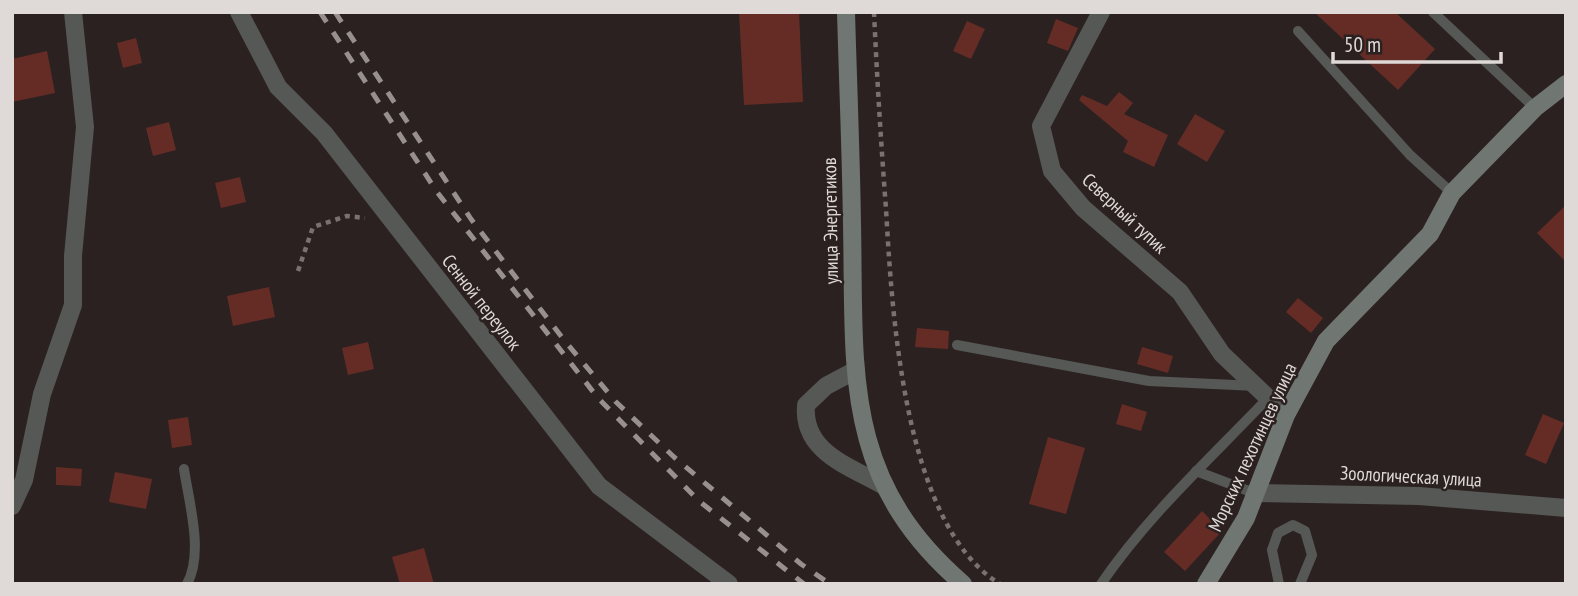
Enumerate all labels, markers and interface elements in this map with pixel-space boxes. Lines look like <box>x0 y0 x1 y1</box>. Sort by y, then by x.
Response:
scale bar <box>1333 21 1501 65</box>
text: 50 m <box>1344 31 1381 58</box>
street label: улица Энергетиков <box>817 157 843 285</box>
street label: Северный тупик <box>1077 167 1173 259</box>
street label: Сенной переулок <box>437 249 527 355</box>
street label: Морских пехотинцев улица <box>1202 359 1302 535</box>
street label: Зоологическая улица <box>1340 460 1482 492</box>

